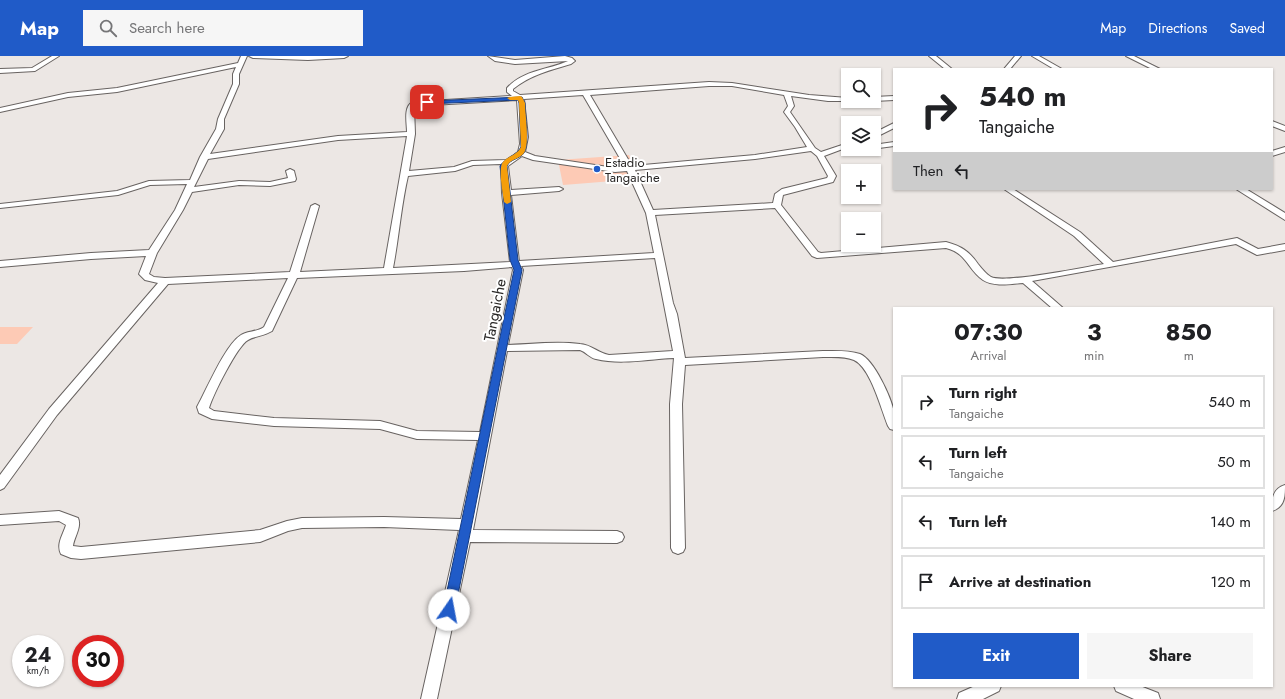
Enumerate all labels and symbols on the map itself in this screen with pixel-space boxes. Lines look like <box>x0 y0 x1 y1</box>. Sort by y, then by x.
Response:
pin <box>410 85 444 119</box>
place label: Estadio Tangaiche <box>605 153 660 187</box>
marker: Estadio Tangaiche <box>592 164 602 174</box>
street label: Tangaiche <box>478 277 512 343</box>
position arrow <box>428 589 470 631</box>
speed limit sign: 30 <box>72 635 124 687</box>

